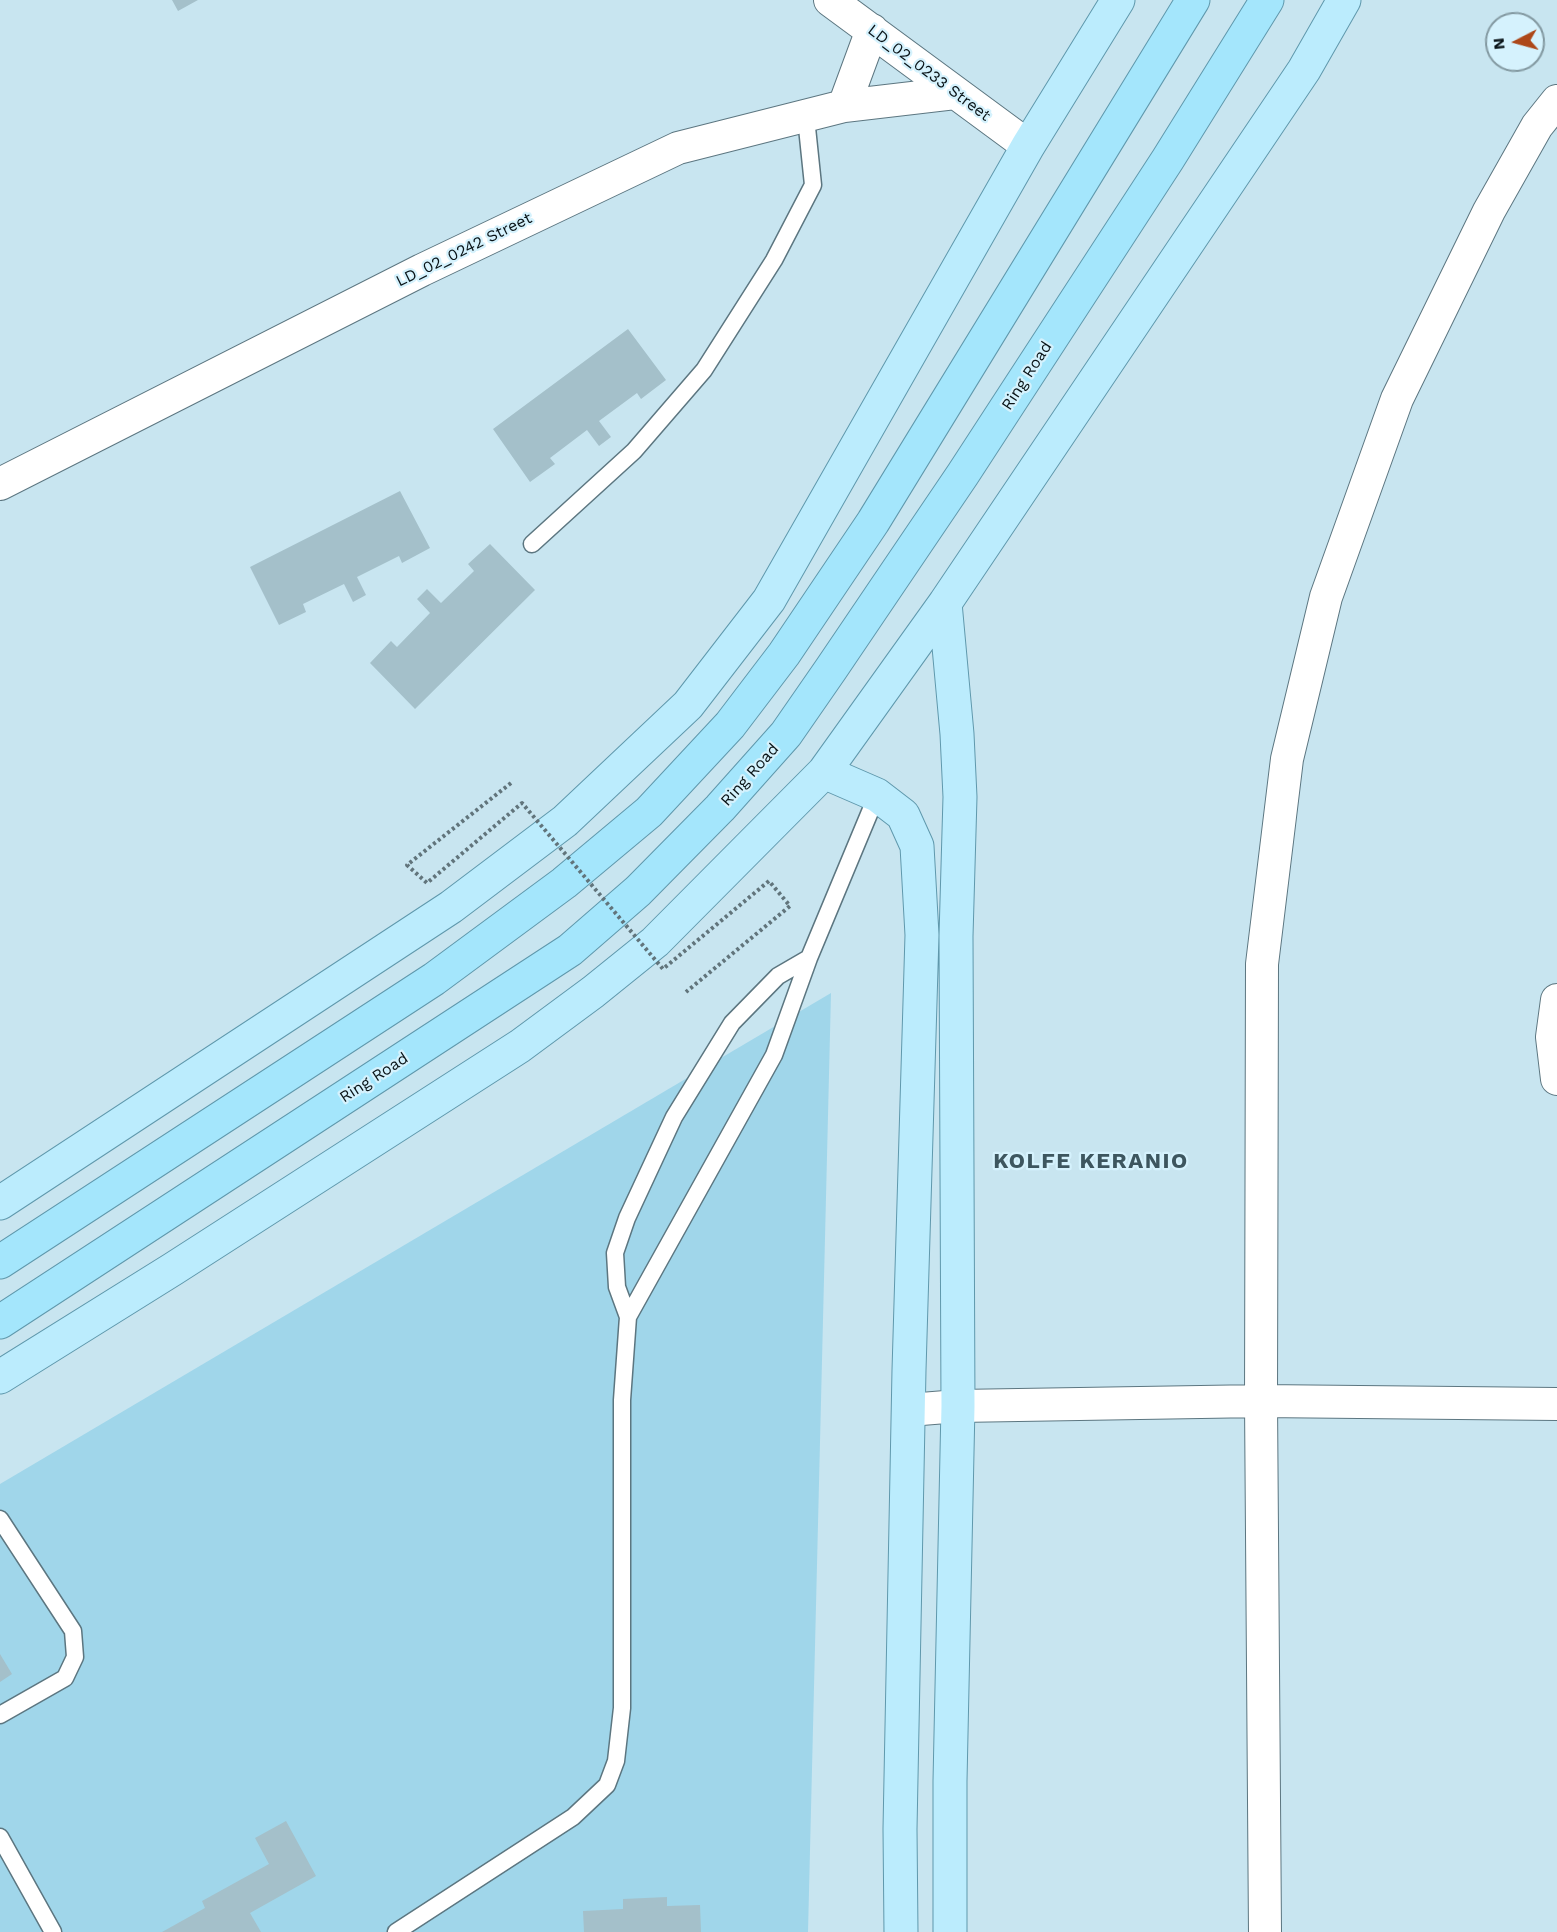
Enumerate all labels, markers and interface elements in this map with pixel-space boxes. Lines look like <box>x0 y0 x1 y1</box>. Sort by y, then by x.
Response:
north arrow <box>1485 12 1545 72</box>
street label: LD_02_0233 Street <box>864 21 994 125</box>
text: N <box>1489 37 1509 51</box>
street label: LD_02_0242 Street <box>393 209 535 291</box>
street label: Ring Road <box>998 338 1056 414</box>
street label: Ring Road <box>717 740 783 810</box>
street label: Ring Road <box>336 1049 412 1107</box>
district label: KOLFE KERANIO <box>993 1149 1189 1175</box>

